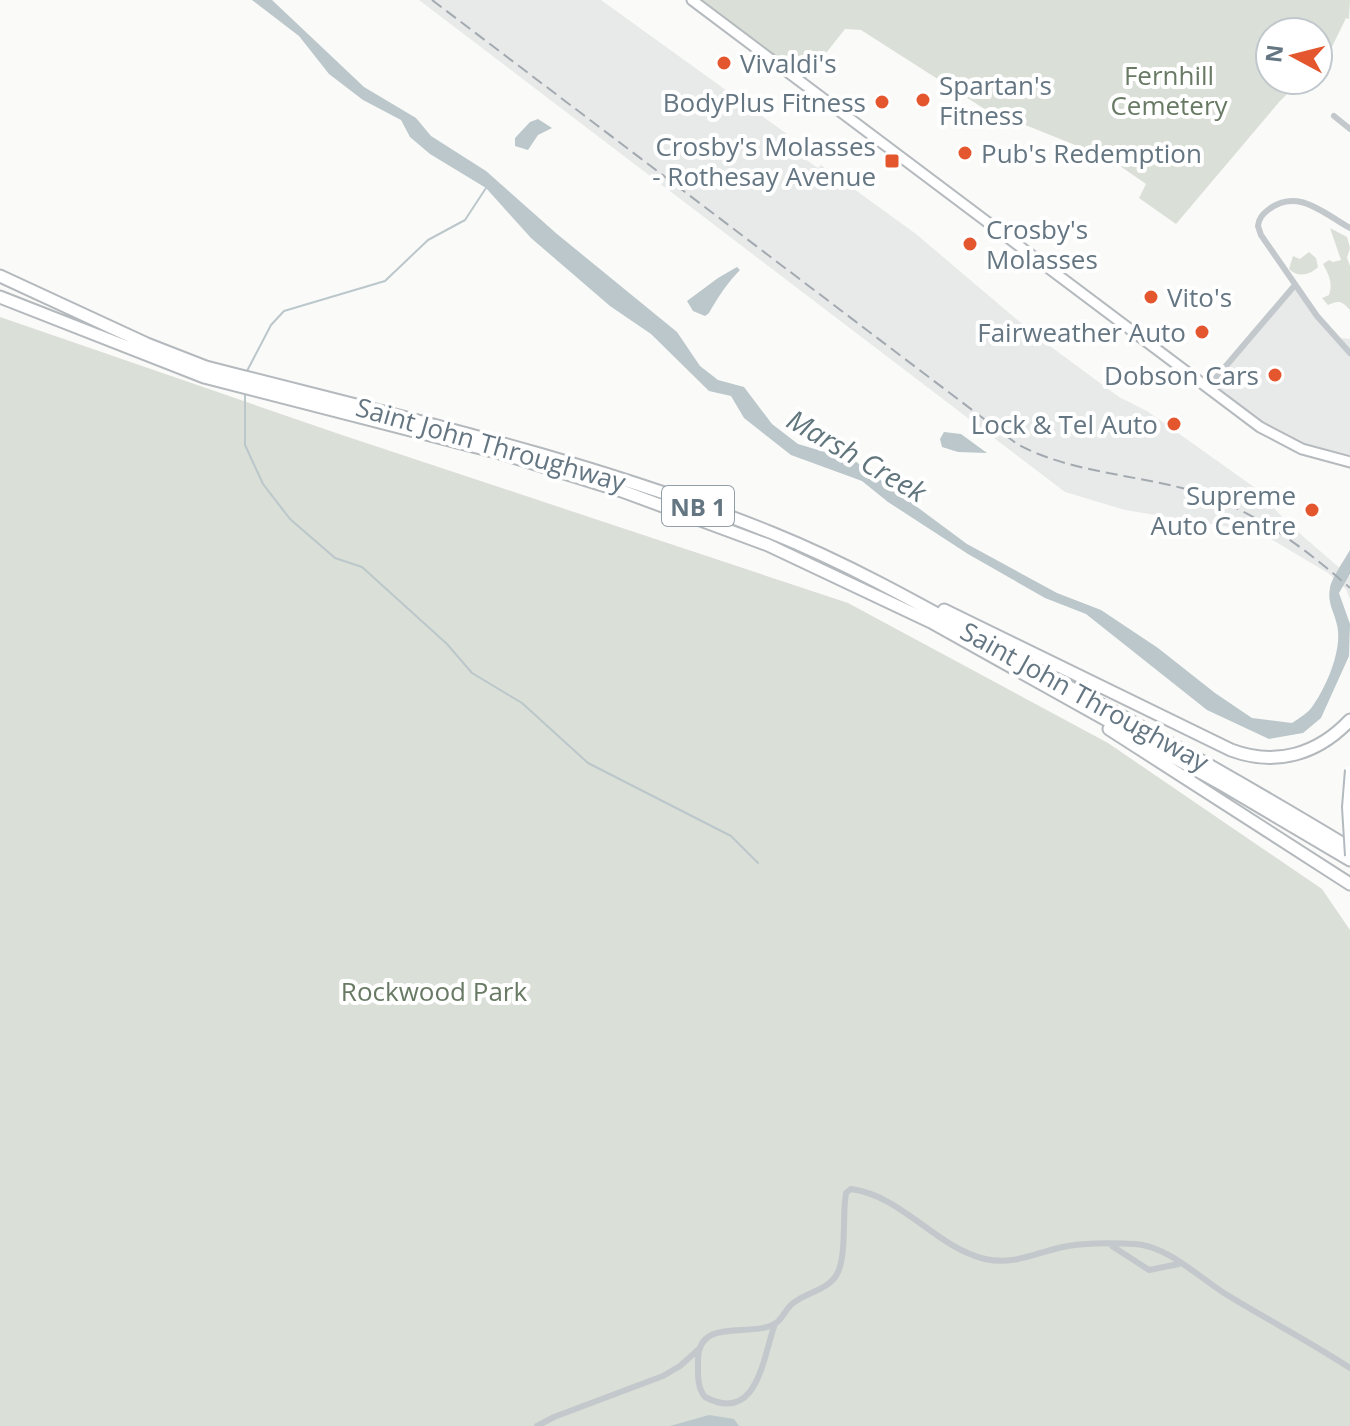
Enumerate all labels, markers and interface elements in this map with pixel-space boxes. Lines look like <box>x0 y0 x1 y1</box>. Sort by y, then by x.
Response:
north arrow <box>1254 16 1334 96</box>
text: N <box>1257 43 1289 64</box>
place label: Vivaldi's <box>740 45 837 81</box>
marker: Vivaldi's <box>715 54 733 72</box>
park label: Fernhill Cemetery <box>1110 57 1229 123</box>
place label: Spartan's Fitness <box>939 67 1052 133</box>
place label: BodyPlus Fitness <box>663 84 866 120</box>
marker: Spartan's Fitness <box>914 91 932 109</box>
marker: BodyPlus Fitness <box>873 93 891 111</box>
place label: Crosby's Molasses - Rothesay Avenue <box>652 128 876 194</box>
place label: Pub's Redemption <box>981 135 1202 171</box>
marker: Pub's Redemption <box>956 144 974 162</box>
marker: Crosby's Molasses - Rothesay Avenue <box>883 152 901 170</box>
place label: Crosby's Molasses <box>986 211 1098 277</box>
marker: Crosby's Molasses <box>961 235 979 253</box>
place label: Vito's <box>1167 279 1232 315</box>
marker: Vito's <box>1142 288 1160 306</box>
place label: Fairweather Auto <box>977 314 1186 350</box>
marker: Fairweather Auto <box>1193 323 1211 341</box>
place label: Dobson Cars <box>1104 357 1259 393</box>
marker: Dobson Cars <box>1266 366 1284 384</box>
street label: Saint John Throughway <box>352 388 631 500</box>
water label: Marsh Creek <box>780 400 935 511</box>
place label: Lock & Tel Auto <box>971 406 1158 442</box>
marker: Lock & Tel Auto <box>1165 415 1183 433</box>
place label: Supreme Auto Centre <box>1151 477 1296 543</box>
road number: NB 1 <box>662 486 734 526</box>
marker: Supreme Auto Centre <box>1303 501 1321 519</box>
street label: Saint John Throughway <box>954 613 1216 780</box>
park label: Rockwood Park <box>341 973 527 1009</box>

